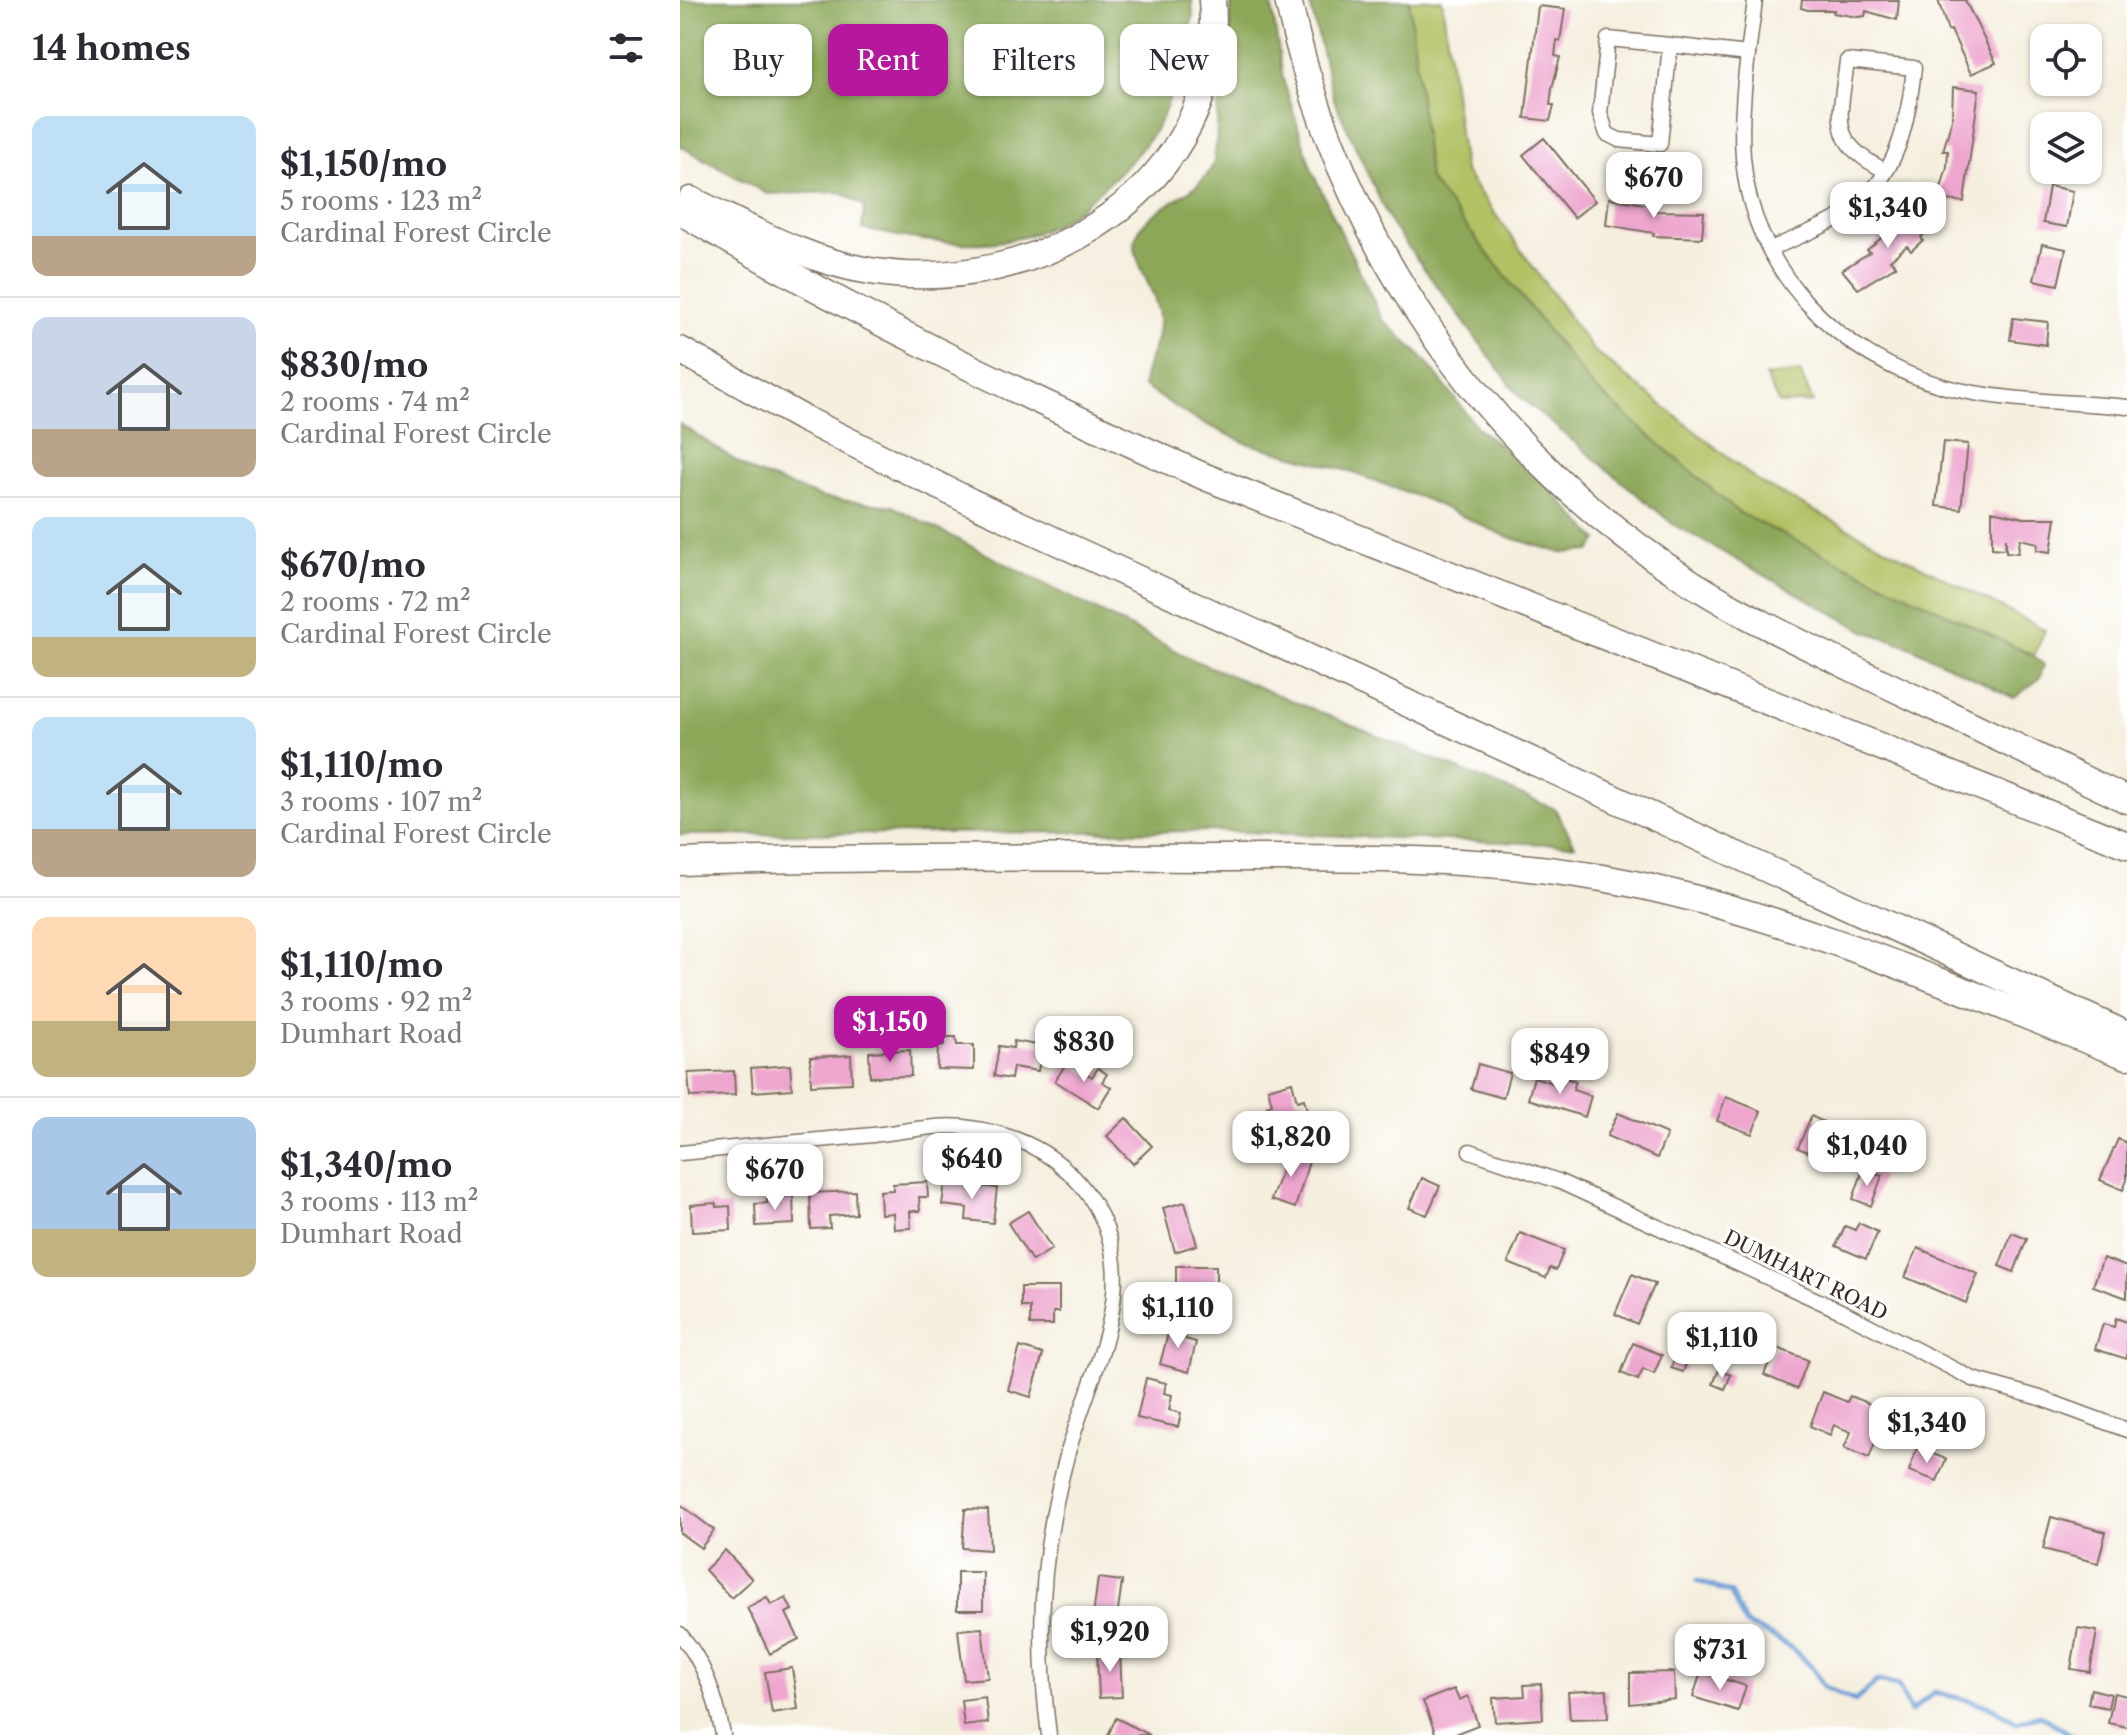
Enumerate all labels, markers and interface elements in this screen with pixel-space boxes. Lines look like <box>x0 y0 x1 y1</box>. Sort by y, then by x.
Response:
chip: Buy <box>704 24 812 96</box>
chip: Rent <box>828 24 948 96</box>
chip: Filters <box>964 24 1104 96</box>
chip: New <box>1120 24 1237 96</box>
map controls <box>2030 24 2102 184</box>
button: locate <box>2030 24 2102 96</box>
icon: filters <box>604 26 648 70</box>
text: 14 homes <box>32 27 191 69</box>
button: layers <box>2030 112 2102 184</box>
text: $1,150/mo <box>280 143 447 185</box>
icon: home <box>96 148 192 244</box>
pin: $670 <box>1607 152 1701 220</box>
text: $670 <box>1624 162 1684 194</box>
pin: $1,340 <box>1823 182 1953 250</box>
text: 5 rooms · 123 m² <box>280 185 482 217</box>
text: $1,340 <box>1848 192 1928 224</box>
text: Cardinal Forest Circle <box>280 217 551 249</box>
text: $830/mo <box>280 344 428 386</box>
icon: home <box>96 349 192 445</box>
text: 2 rooms · 74 m² <box>280 386 470 418</box>
text: Cardinal Forest Circle <box>280 418 551 450</box>
text: $670/mo <box>280 544 426 586</box>
icon: home <box>96 549 192 645</box>
text: 2 rooms · 72 m² <box>280 586 471 618</box>
text: Cardinal Forest Circle <box>280 618 551 650</box>
text: $1,110/mo <box>280 744 443 786</box>
icon: home <box>96 749 192 845</box>
text: 3 rooms · 107 m² <box>280 786 482 818</box>
text: Cardinal Forest Circle <box>280 818 551 850</box>
text: $1,110/mo <box>280 944 443 986</box>
icon: home <box>96 949 192 1045</box>
text: 3 rooms · 92 m² <box>280 986 472 1018</box>
pin: $1,150 <box>825 996 955 1064</box>
text: $1,150 <box>852 1006 928 1038</box>
pin: $830 <box>1037 1016 1131 1084</box>
text: Dumhart Road <box>280 1018 463 1050</box>
text: $830 <box>1053 1026 1115 1058</box>
pin: $849 <box>1513 1028 1607 1096</box>
text: $849 <box>1529 1038 1591 1070</box>
pin: $1,820 <box>1226 1111 1356 1179</box>
pin: $1,040 <box>1802 1120 1932 1188</box>
text: $1,820 <box>1250 1121 1332 1153</box>
text: $1,040 <box>1826 1130 1908 1162</box>
pin: $640 <box>925 1133 1019 1201</box>
text: $640 <box>941 1143 1003 1175</box>
text: $1,340/mo <box>280 1144 452 1186</box>
pin: $670 <box>728 1144 822 1212</box>
icon: home <box>96 1149 192 1245</box>
text: $670 <box>745 1154 805 1186</box>
text: 3 rooms · 113 m² <box>280 1186 478 1218</box>
text: Dumhart Road <box>280 1218 463 1250</box>
street label: DUMHART ROAD <box>1720 1225 1892 1325</box>
pin: $1,110 <box>1113 1282 1243 1350</box>
text: $1,110 <box>1141 1292 1215 1324</box>
pin: $1,110 <box>1657 1312 1787 1380</box>
text: $1,110 <box>1685 1322 1759 1354</box>
pin: $1,340 <box>1862 1397 1992 1465</box>
text: $1,340 <box>1887 1407 1967 1439</box>
pin: $1,920 <box>1045 1606 1175 1674</box>
text: $1,920 <box>1070 1616 1150 1648</box>
pin: $731 <box>1673 1624 1767 1692</box>
text: $731 <box>1693 1634 1747 1666</box>

